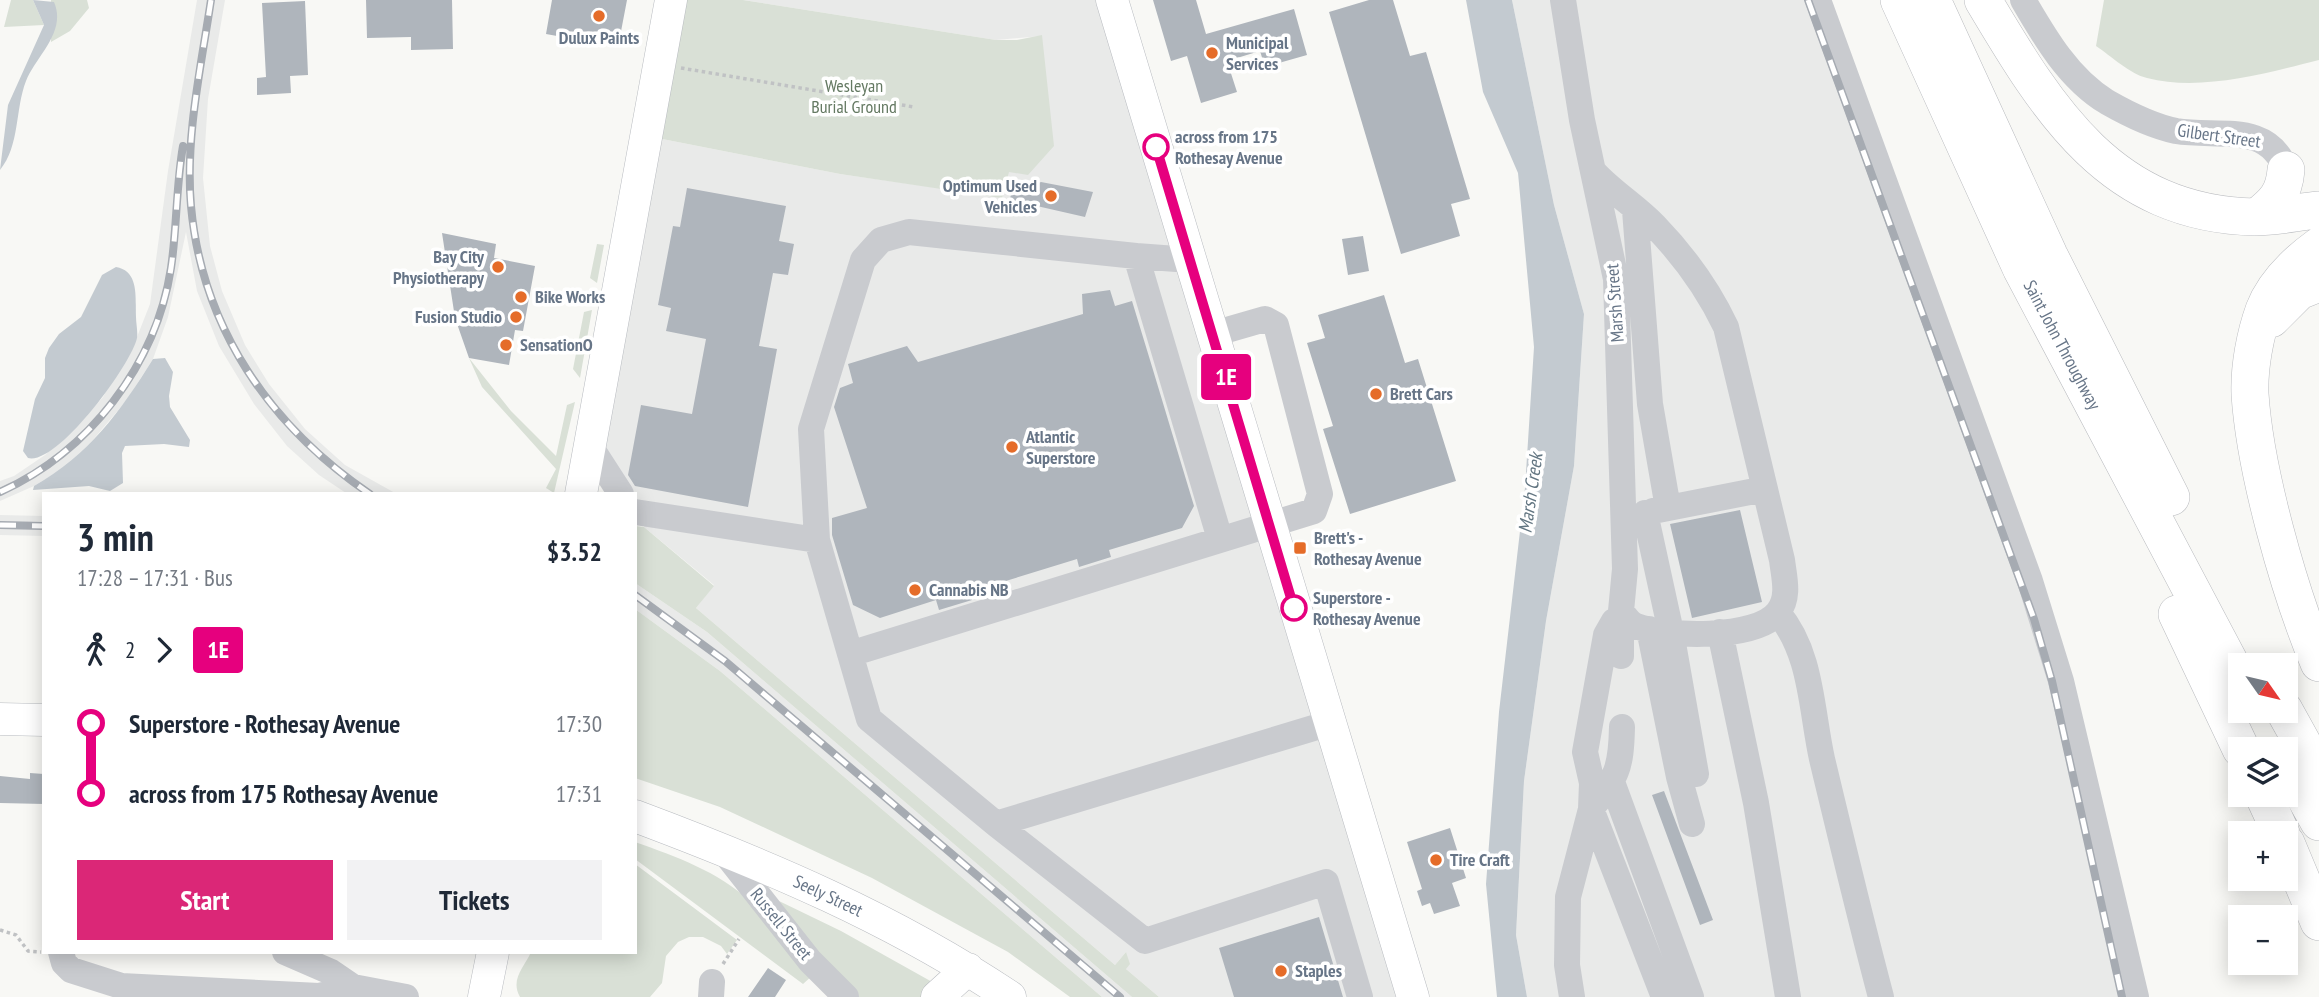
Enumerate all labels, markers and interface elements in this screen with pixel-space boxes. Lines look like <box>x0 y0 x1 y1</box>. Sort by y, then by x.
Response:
marker: Dulux Paints <box>591 8 607 24</box>
place label: Dulux Paints <box>559 26 639 49</box>
place label: Municipal Services <box>1226 31 1289 75</box>
marker: Municipal Services <box>1204 45 1220 61</box>
park label: Wesleyan Burial Ground <box>811 74 897 118</box>
street label: Gilbert Street <box>2176 118 2262 153</box>
place label: across from 175 Rothesay Avenue <box>1175 125 1283 169</box>
marker: across from 175 Rothesay Avenue <box>1143 134 1169 160</box>
place label: Optimum Used Vehicles <box>943 174 1037 218</box>
marker: Optimum Used Vehicles <box>1043 188 1059 204</box>
place label: Bay City Physiotherapy <box>393 245 485 289</box>
marker: Bay City Physiotherapy <box>490 259 506 275</box>
street label: Marsh Street <box>1600 263 1629 343</box>
street label: Saint John Throughway <box>2019 276 2106 414</box>
place label: Bike Works <box>535 285 605 308</box>
marker: Bike Works <box>513 289 529 305</box>
place label: Fusion Studio <box>415 305 502 328</box>
marker: Fusion Studio <box>508 309 524 325</box>
place label: SensationO <box>520 333 593 356</box>
marker: SensationO <box>498 337 514 353</box>
line badge: 1E <box>1194 354 1258 400</box>
text: 1E <box>1215 361 1237 392</box>
place label: Brett Cars <box>1390 382 1453 405</box>
marker: Brett Cars <box>1368 386 1384 402</box>
place label: Atlantic Superstore <box>1025 425 1096 469</box>
marker: Atlantic Superstore <box>1004 439 1020 455</box>
water label: Marsh Creek <box>1513 449 1548 534</box>
text: 3 min <box>77 512 154 561</box>
place label: Brett's - Rothesay Avenue <box>1314 526 1422 570</box>
text: $3.52 <box>547 535 602 568</box>
marker: Brett's - Rothesay Avenue <box>1292 540 1308 556</box>
text: 17:28 – 17:31 · Bus <box>77 563 233 592</box>
place label: Cannabis NB <box>929 578 1009 601</box>
marker: Cannabis NB <box>907 582 923 598</box>
place label: Superstore - Rothesay Avenue <box>1313 586 1421 630</box>
marker: Superstore - Rothesay Avenue <box>1281 595 1307 621</box>
icon: walk <box>77 631 115 669</box>
icon: forward <box>145 631 183 669</box>
text: 1E <box>207 634 229 665</box>
text: 2 <box>125 635 135 664</box>
north arrow <box>2228 653 2298 723</box>
map controls <box>2228 653 2298 975</box>
text: Superstore - Rothesay Avenue <box>129 707 400 740</box>
text: 17:30 <box>556 709 602 738</box>
button: layers <box>2228 737 2298 807</box>
text: across from 175 Rothesay Avenue <box>129 777 438 810</box>
text: 17:31 <box>556 779 602 808</box>
button: + <box>2228 821 2298 891</box>
place label: Tire Craft <box>1450 848 1511 871</box>
marker: Tire Craft <box>1428 852 1444 868</box>
button: Start <box>77 860 333 940</box>
button: Tickets <box>347 860 602 940</box>
street label: Seely Street <box>790 869 867 922</box>
street label: Russell Street <box>746 883 817 964</box>
button: − <box>2228 905 2298 975</box>
place label: Staples <box>1295 959 1342 982</box>
marker: Staples <box>1273 963 1289 979</box>

